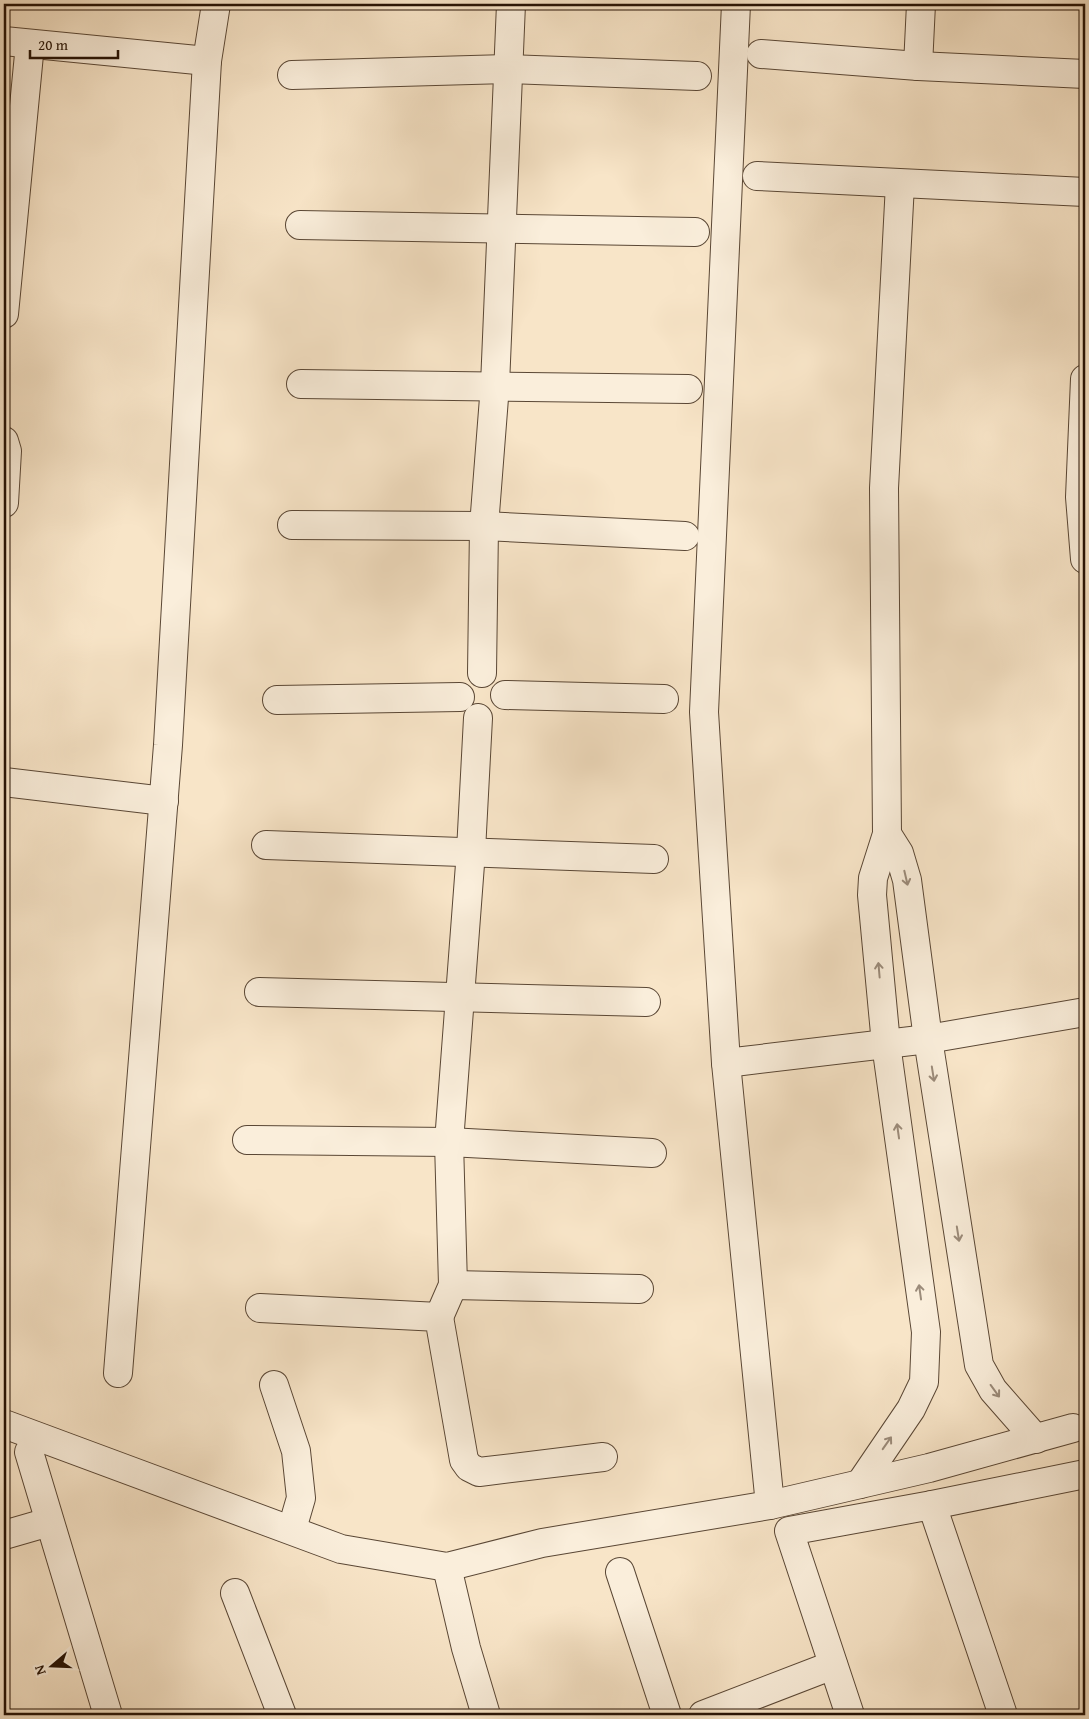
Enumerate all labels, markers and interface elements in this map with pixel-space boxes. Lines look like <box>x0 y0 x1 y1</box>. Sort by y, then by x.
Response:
scale bar <box>30 28 118 60</box>
text: 20 m <box>38 34 69 55</box>
one-way arrow <box>902 870 911 886</box>
one-way arrow <box>874 962 884 978</box>
one-way arrow <box>928 1066 938 1082</box>
one-way arrow <box>893 1123 903 1139</box>
one-way arrow <box>954 1226 964 1242</box>
one-way arrow <box>915 1284 925 1300</box>
one-way arrow <box>990 1384 1000 1398</box>
one-way arrow <box>882 1436 892 1450</box>
north arrow <box>28 1642 78 1692</box>
text: N <box>29 1662 51 1678</box>

